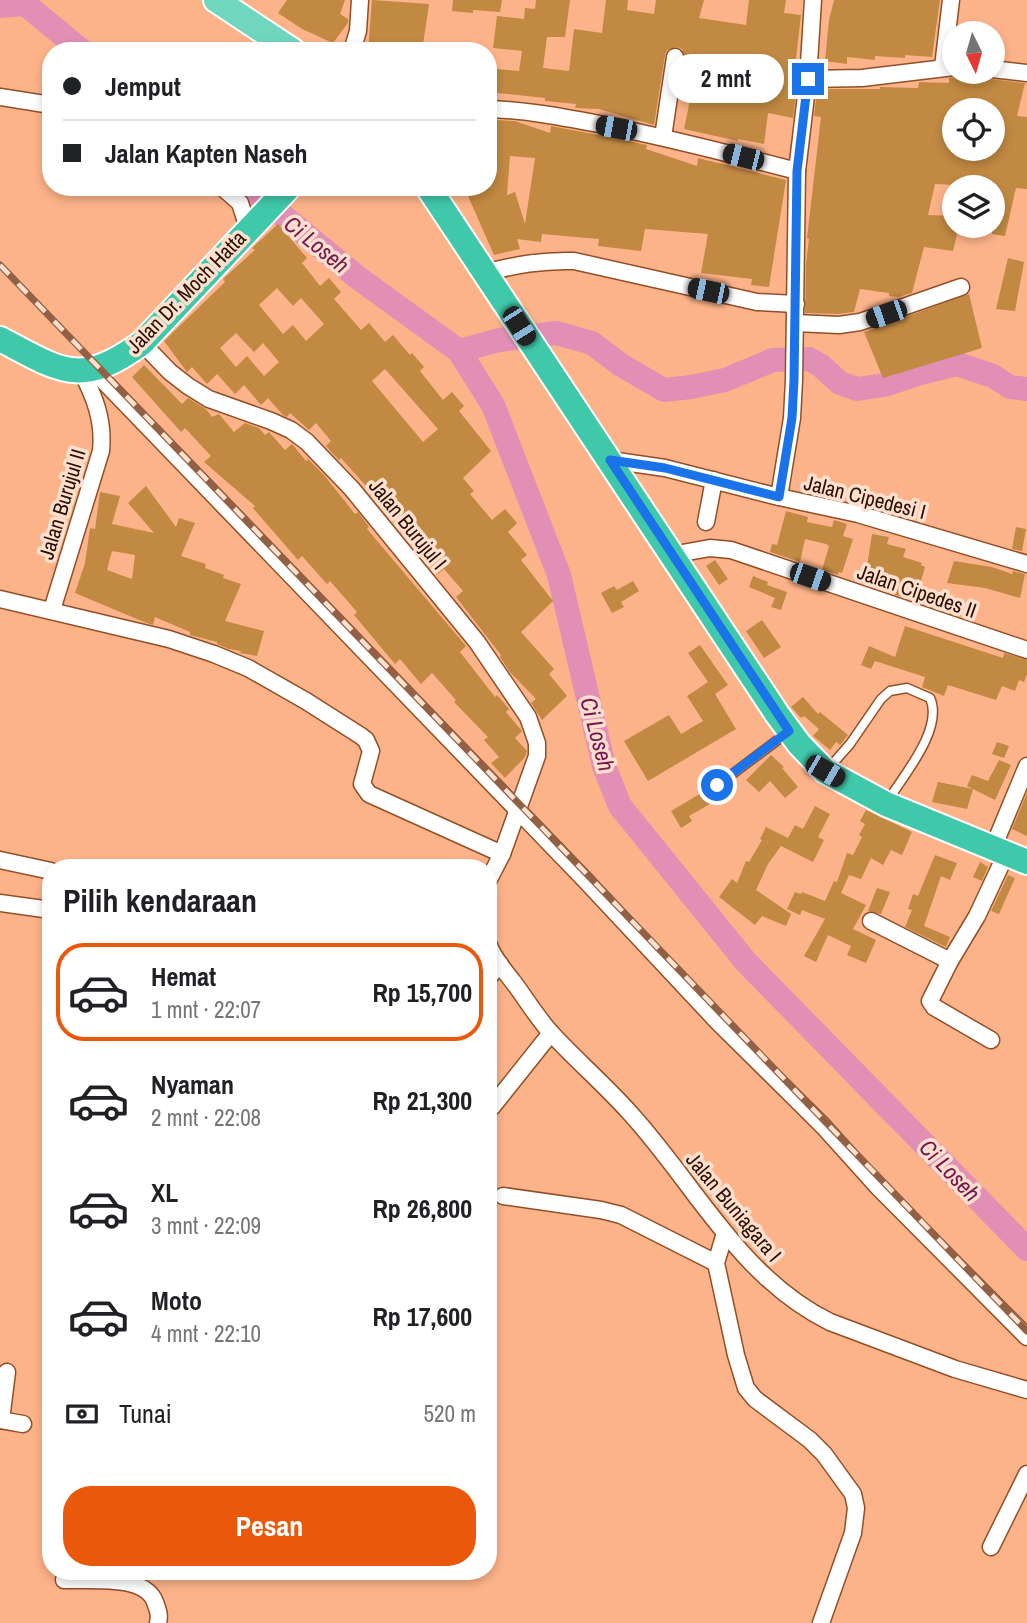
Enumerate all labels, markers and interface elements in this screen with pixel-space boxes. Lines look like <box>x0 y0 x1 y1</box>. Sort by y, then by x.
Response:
north arrow <box>942 21 1004 84</box>
map controls <box>942 21 1005 238</box>
callout: 2 mnt <box>668 55 784 104</box>
text: 2 mnt <box>701 63 751 94</box>
route end <box>792 63 824 95</box>
text: Jemput <box>105 69 181 104</box>
button: locate <box>942 98 1005 161</box>
car <box>594 114 639 142</box>
text: Jalan Kapten Naseh <box>105 136 308 171</box>
car <box>721 142 766 172</box>
button: layers <box>942 175 1005 238</box>
water label: Ci Loseh <box>278 208 356 280</box>
street label: Jalan Dr. Moch Hatta <box>120 224 253 360</box>
car <box>686 276 731 306</box>
car <box>863 297 910 331</box>
car <box>499 303 540 349</box>
street label: Jalan Burujul II <box>31 445 93 563</box>
street label: Jalan Cipedesi I <box>801 468 929 526</box>
street label: Jalan Burujul I <box>362 472 454 576</box>
street label: Jalan Cipedes II <box>853 557 981 625</box>
car <box>787 560 834 594</box>
water label: Ci Loseh <box>573 694 623 774</box>
car <box>802 751 849 791</box>
route start <box>701 769 733 801</box>
text: Pilih kendaraan <box>63 879 257 922</box>
text: Hemat <box>151 959 216 994</box>
icon: car <box>67 961 130 1024</box>
text: Rp 15,700 <box>372 975 472 1010</box>
text: 1 mnt · 22:07 <box>151 994 261 1025</box>
text: Nyaman <box>151 1067 234 1102</box>
icon: car <box>67 1069 130 1132</box>
text: Rp 21,300 <box>372 1083 472 1118</box>
text: 2 mnt · 22:08 <box>151 1102 261 1133</box>
water label: Ci Loseh <box>913 1132 987 1208</box>
street label: Jalan Buniagara I <box>680 1146 788 1268</box>
text: XL <box>151 1175 178 1210</box>
icon: car <box>67 1177 130 1240</box>
text: Rp 26,800 <box>372 1191 472 1226</box>
text: 3 mnt · 22:09 <box>151 1210 261 1241</box>
text: Moto <box>151 1283 202 1318</box>
icon: car <box>67 1285 130 1348</box>
text: Rp 17,600 <box>372 1299 472 1334</box>
text: 4 mnt · 22:10 <box>151 1318 261 1349</box>
icon: cash <box>63 1395 101 1433</box>
text: Tunai <box>119 1396 172 1431</box>
text: 520 m <box>424 1398 476 1429</box>
button: Pesan <box>63 1486 476 1566</box>

